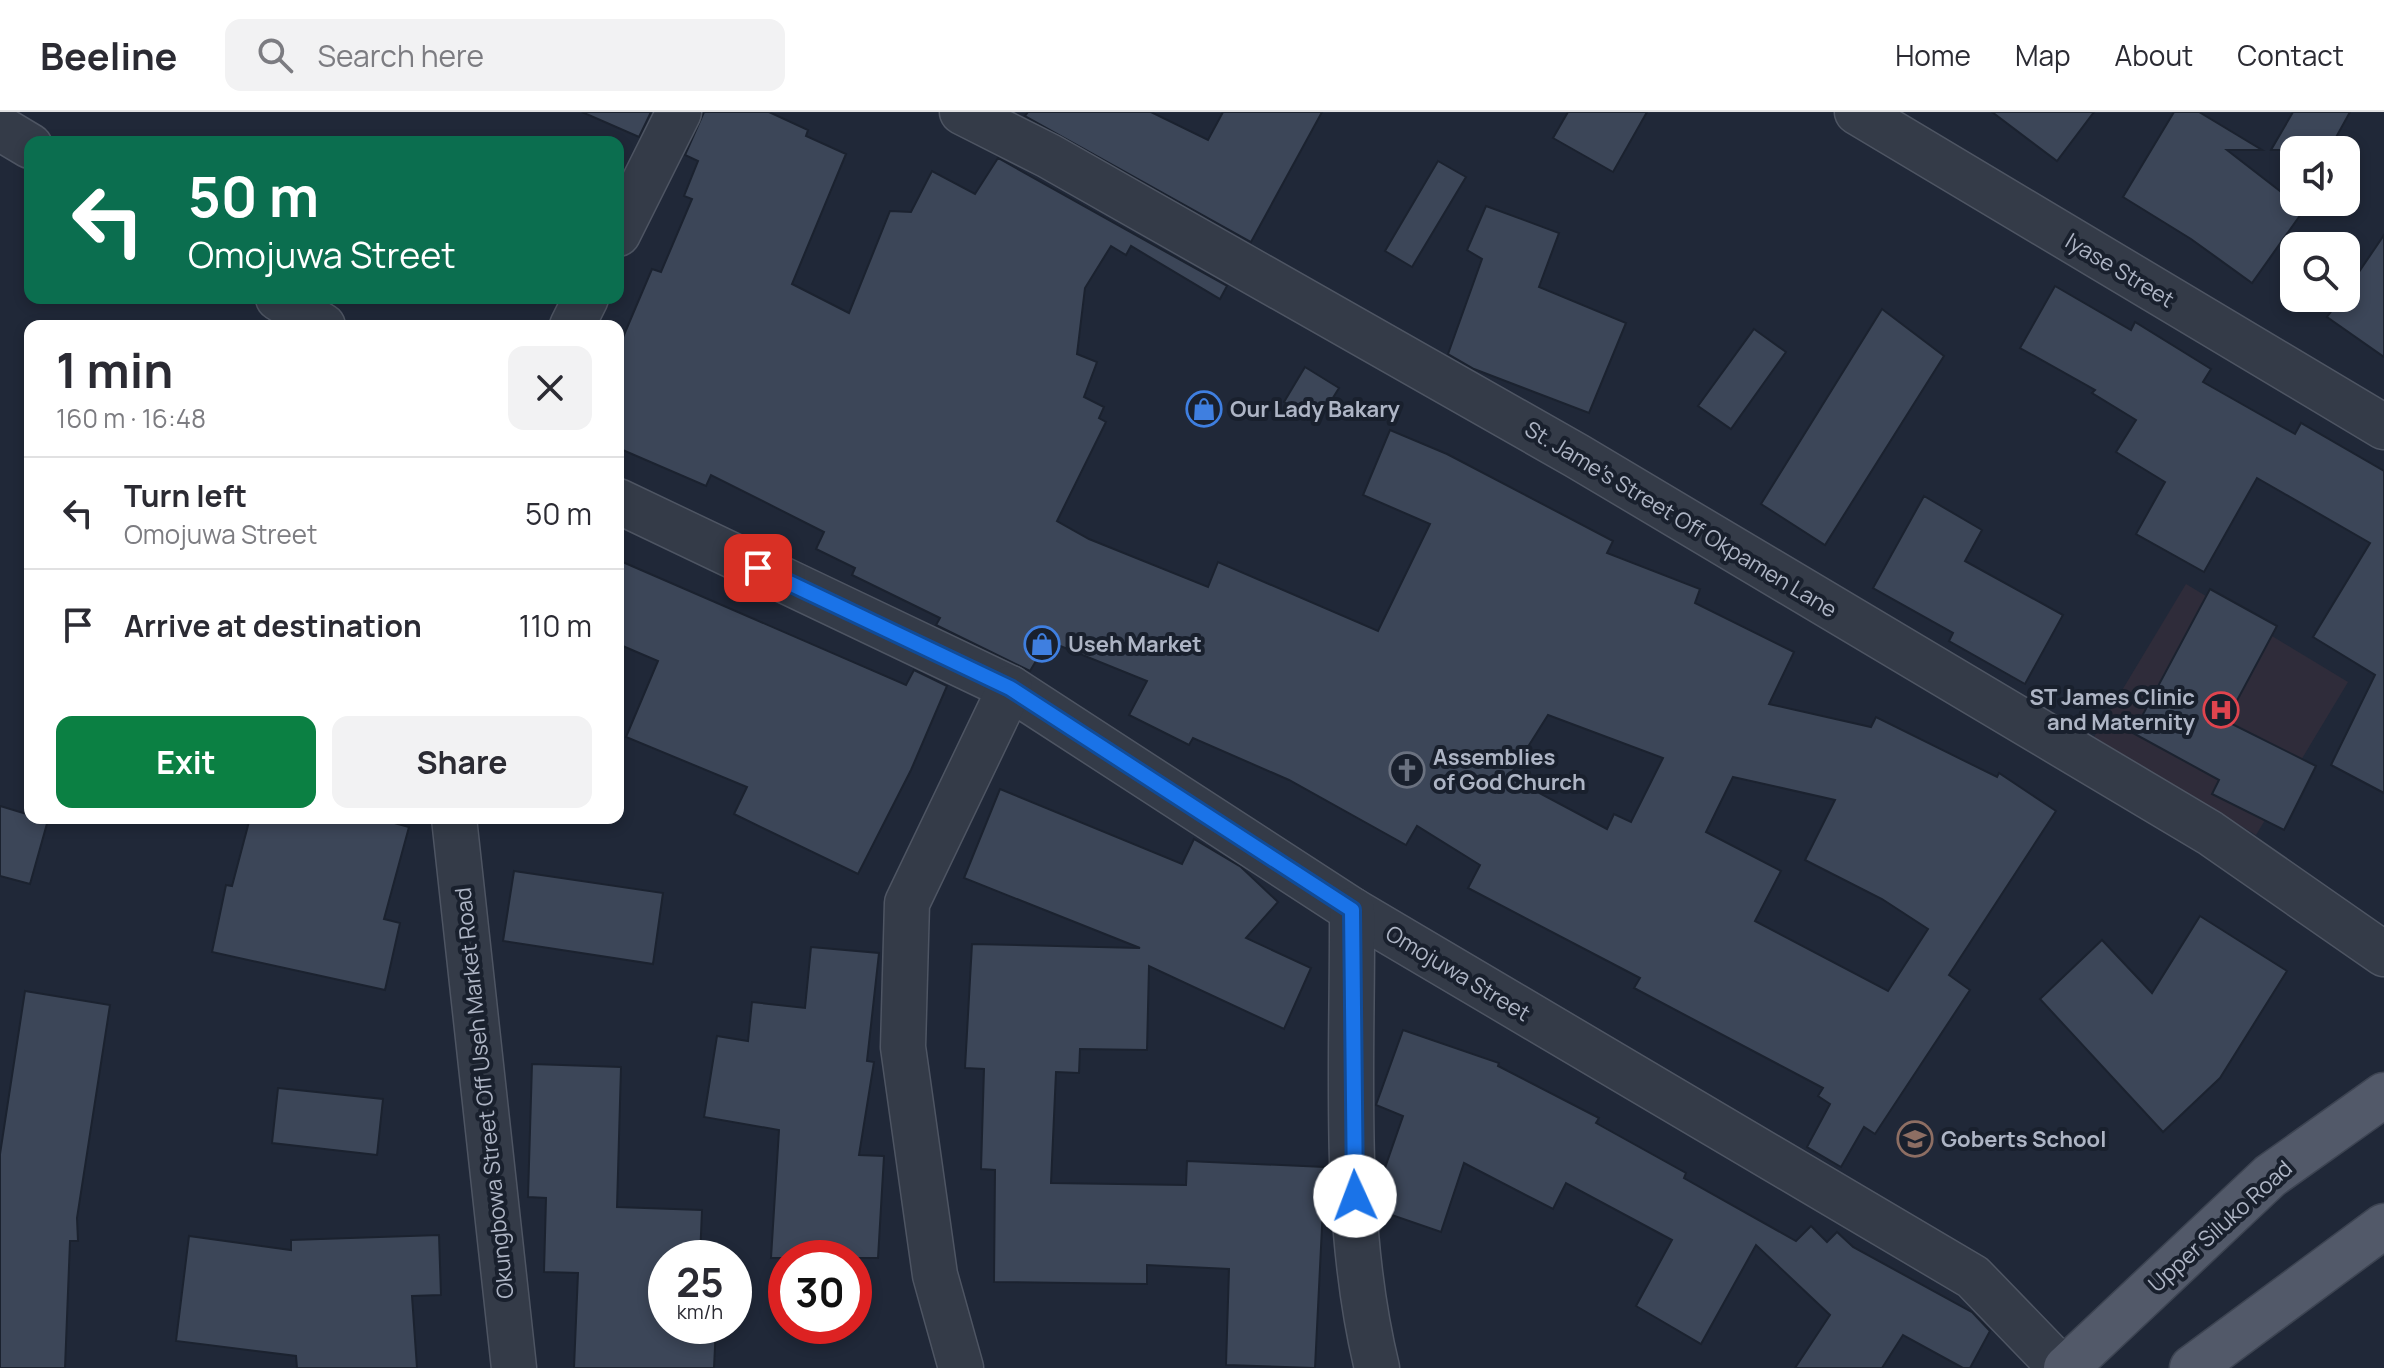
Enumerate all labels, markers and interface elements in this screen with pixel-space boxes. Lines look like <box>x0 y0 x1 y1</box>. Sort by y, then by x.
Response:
search box <box>225 19 785 91</box>
text: Beeline <box>40 29 177 81</box>
icon: search <box>253 33 297 77</box>
text: Search here <box>317 35 484 76</box>
text: Home <box>1895 36 1971 74</box>
text: Map <box>2015 36 2071 74</box>
text: About <box>2115 36 2193 74</box>
text: Contact <box>2237 36 2344 74</box>
map controls <box>2280 136 2360 312</box>
button: sound <box>2280 136 2360 216</box>
text: 50 m <box>188 157 319 234</box>
icon: left <box>56 168 160 272</box>
street label: Iyase Street <box>2060 226 2180 314</box>
text: Omojuwa Street <box>188 230 456 279</box>
button: search <box>2280 232 2360 312</box>
text: 1 min <box>56 337 173 402</box>
button: close <box>508 346 592 430</box>
shop icon: Our Lady Bakary <box>1185 390 1223 428</box>
place label: Our Lady Bakary <box>1230 394 1401 424</box>
text: 160 m · 16:48 <box>56 400 206 436</box>
street label: St. Jame's Street Off Okpamen Lane <box>1519 414 1843 624</box>
text: Turn left <box>124 475 247 516</box>
icon: left <box>56 491 100 535</box>
text: 50 m <box>525 493 592 534</box>
text: Omojuwa Street <box>124 516 317 552</box>
pin <box>724 534 792 602</box>
icon: arrive <box>736 546 780 590</box>
icon: arrive <box>56 603 100 647</box>
text: Arrive at destination <box>124 605 422 646</box>
text: 110 m <box>519 605 592 646</box>
shop icon: Useh Market <box>1023 625 1061 663</box>
place label: Useh Market <box>1068 629 1202 659</box>
place label: ST James Clinic and Maternity <box>2029 682 2196 737</box>
hospital icon: ST James Clinic and Maternity <box>2202 691 2240 729</box>
button: Exit <box>56 716 316 808</box>
button: Share <box>332 716 592 808</box>
place label: Assemblies of God Church <box>1433 742 1586 797</box>
church icon: Assemblies of God Church <box>1388 751 1426 789</box>
street label: Okungbowa Street Off Useh Market Road <box>447 886 521 1300</box>
street label: Omojuwa Street <box>1380 918 1536 1028</box>
school or university icon: Goberts School <box>1896 1120 1934 1158</box>
place label: Goberts School <box>1941 1124 2106 1154</box>
street label: Upper Siluko Road <box>2142 1153 2298 1299</box>
position arrow <box>1313 1154 1397 1238</box>
speed limit sign: 30 <box>768 1240 872 1344</box>
text: 25 <box>676 1254 724 1309</box>
text: km/h <box>677 1298 723 1325</box>

